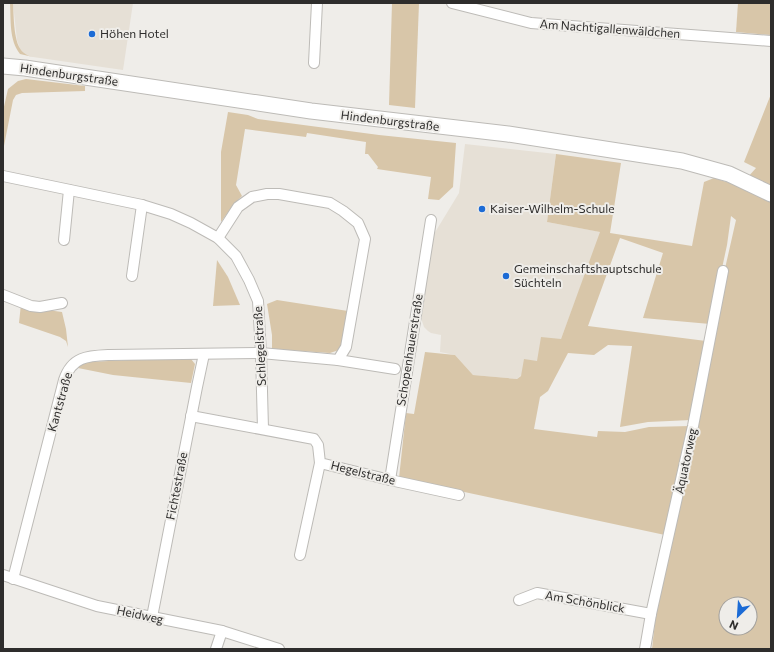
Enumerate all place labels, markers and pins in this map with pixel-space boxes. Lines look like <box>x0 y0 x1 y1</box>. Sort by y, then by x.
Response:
place label: Höhen Hotel <box>100 26 169 40</box>
marker: Höhen Hotel <box>87 29 97 39</box>
place label: Kaiser-Wilhelm-Schule <box>490 201 615 215</box>
marker: Kaiser-Wilhelm-Schule <box>477 204 487 214</box>
place label: Gemeinschaftshauptschule Süchteln <box>514 261 662 289</box>
marker: Gemeinschaftshauptschule Süchteln <box>501 271 511 281</box>

